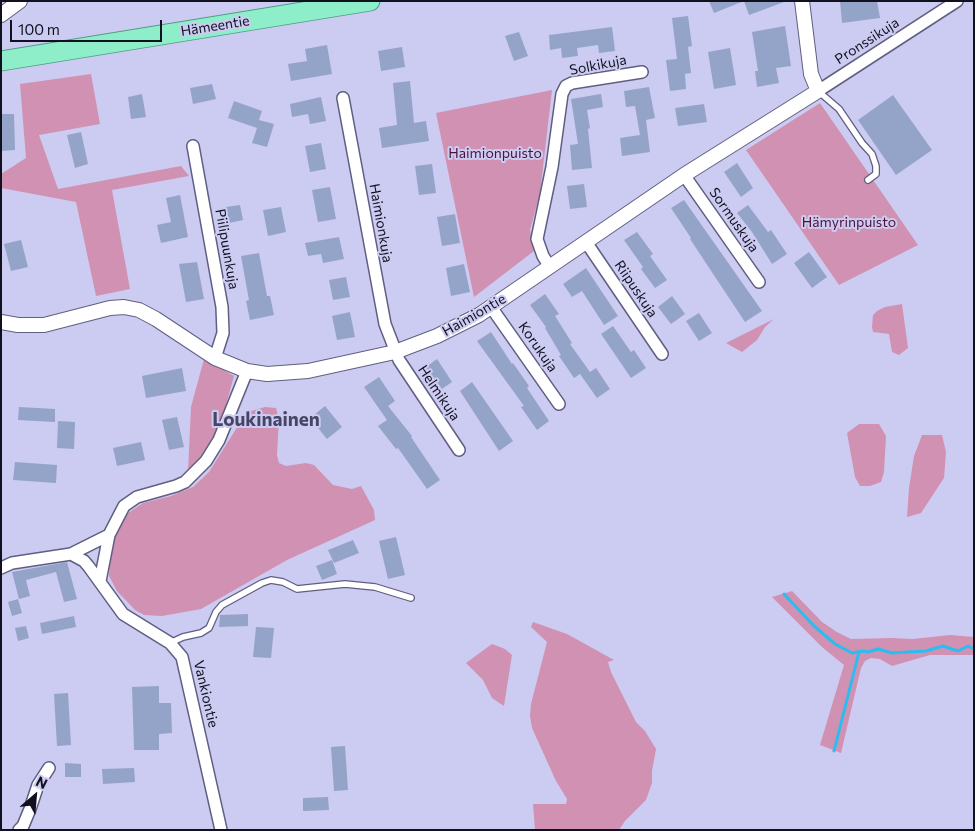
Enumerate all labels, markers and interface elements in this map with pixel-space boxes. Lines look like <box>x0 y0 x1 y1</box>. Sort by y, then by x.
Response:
scale bar <box>12 10 165 42</box>
street label: Hämeentie <box>179 12 251 40</box>
street label: Pronssikuja <box>832 14 902 68</box>
text: 100 m <box>18 20 60 38</box>
street label: Solkikuja <box>568 51 628 79</box>
park label: Haimionpuisto <box>448 145 542 161</box>
street label: Haimionkuja <box>366 182 396 264</box>
street label: Sormuskuja <box>706 185 762 255</box>
street label: Piilipuunkuja <box>212 207 242 291</box>
park label: Hämyrinpuisto <box>802 214 896 230</box>
street label: Riipuskuja <box>611 257 661 321</box>
street label: Haimiontie <box>439 290 509 340</box>
street label: Korukuja <box>515 319 561 375</box>
street label: Helmikuja <box>414 362 464 424</box>
district label: Loukinainen <box>212 409 320 431</box>
street label: Vankiontie <box>190 659 222 729</box>
north arrow <box>10 771 60 821</box>
text: N <box>34 772 51 792</box>

